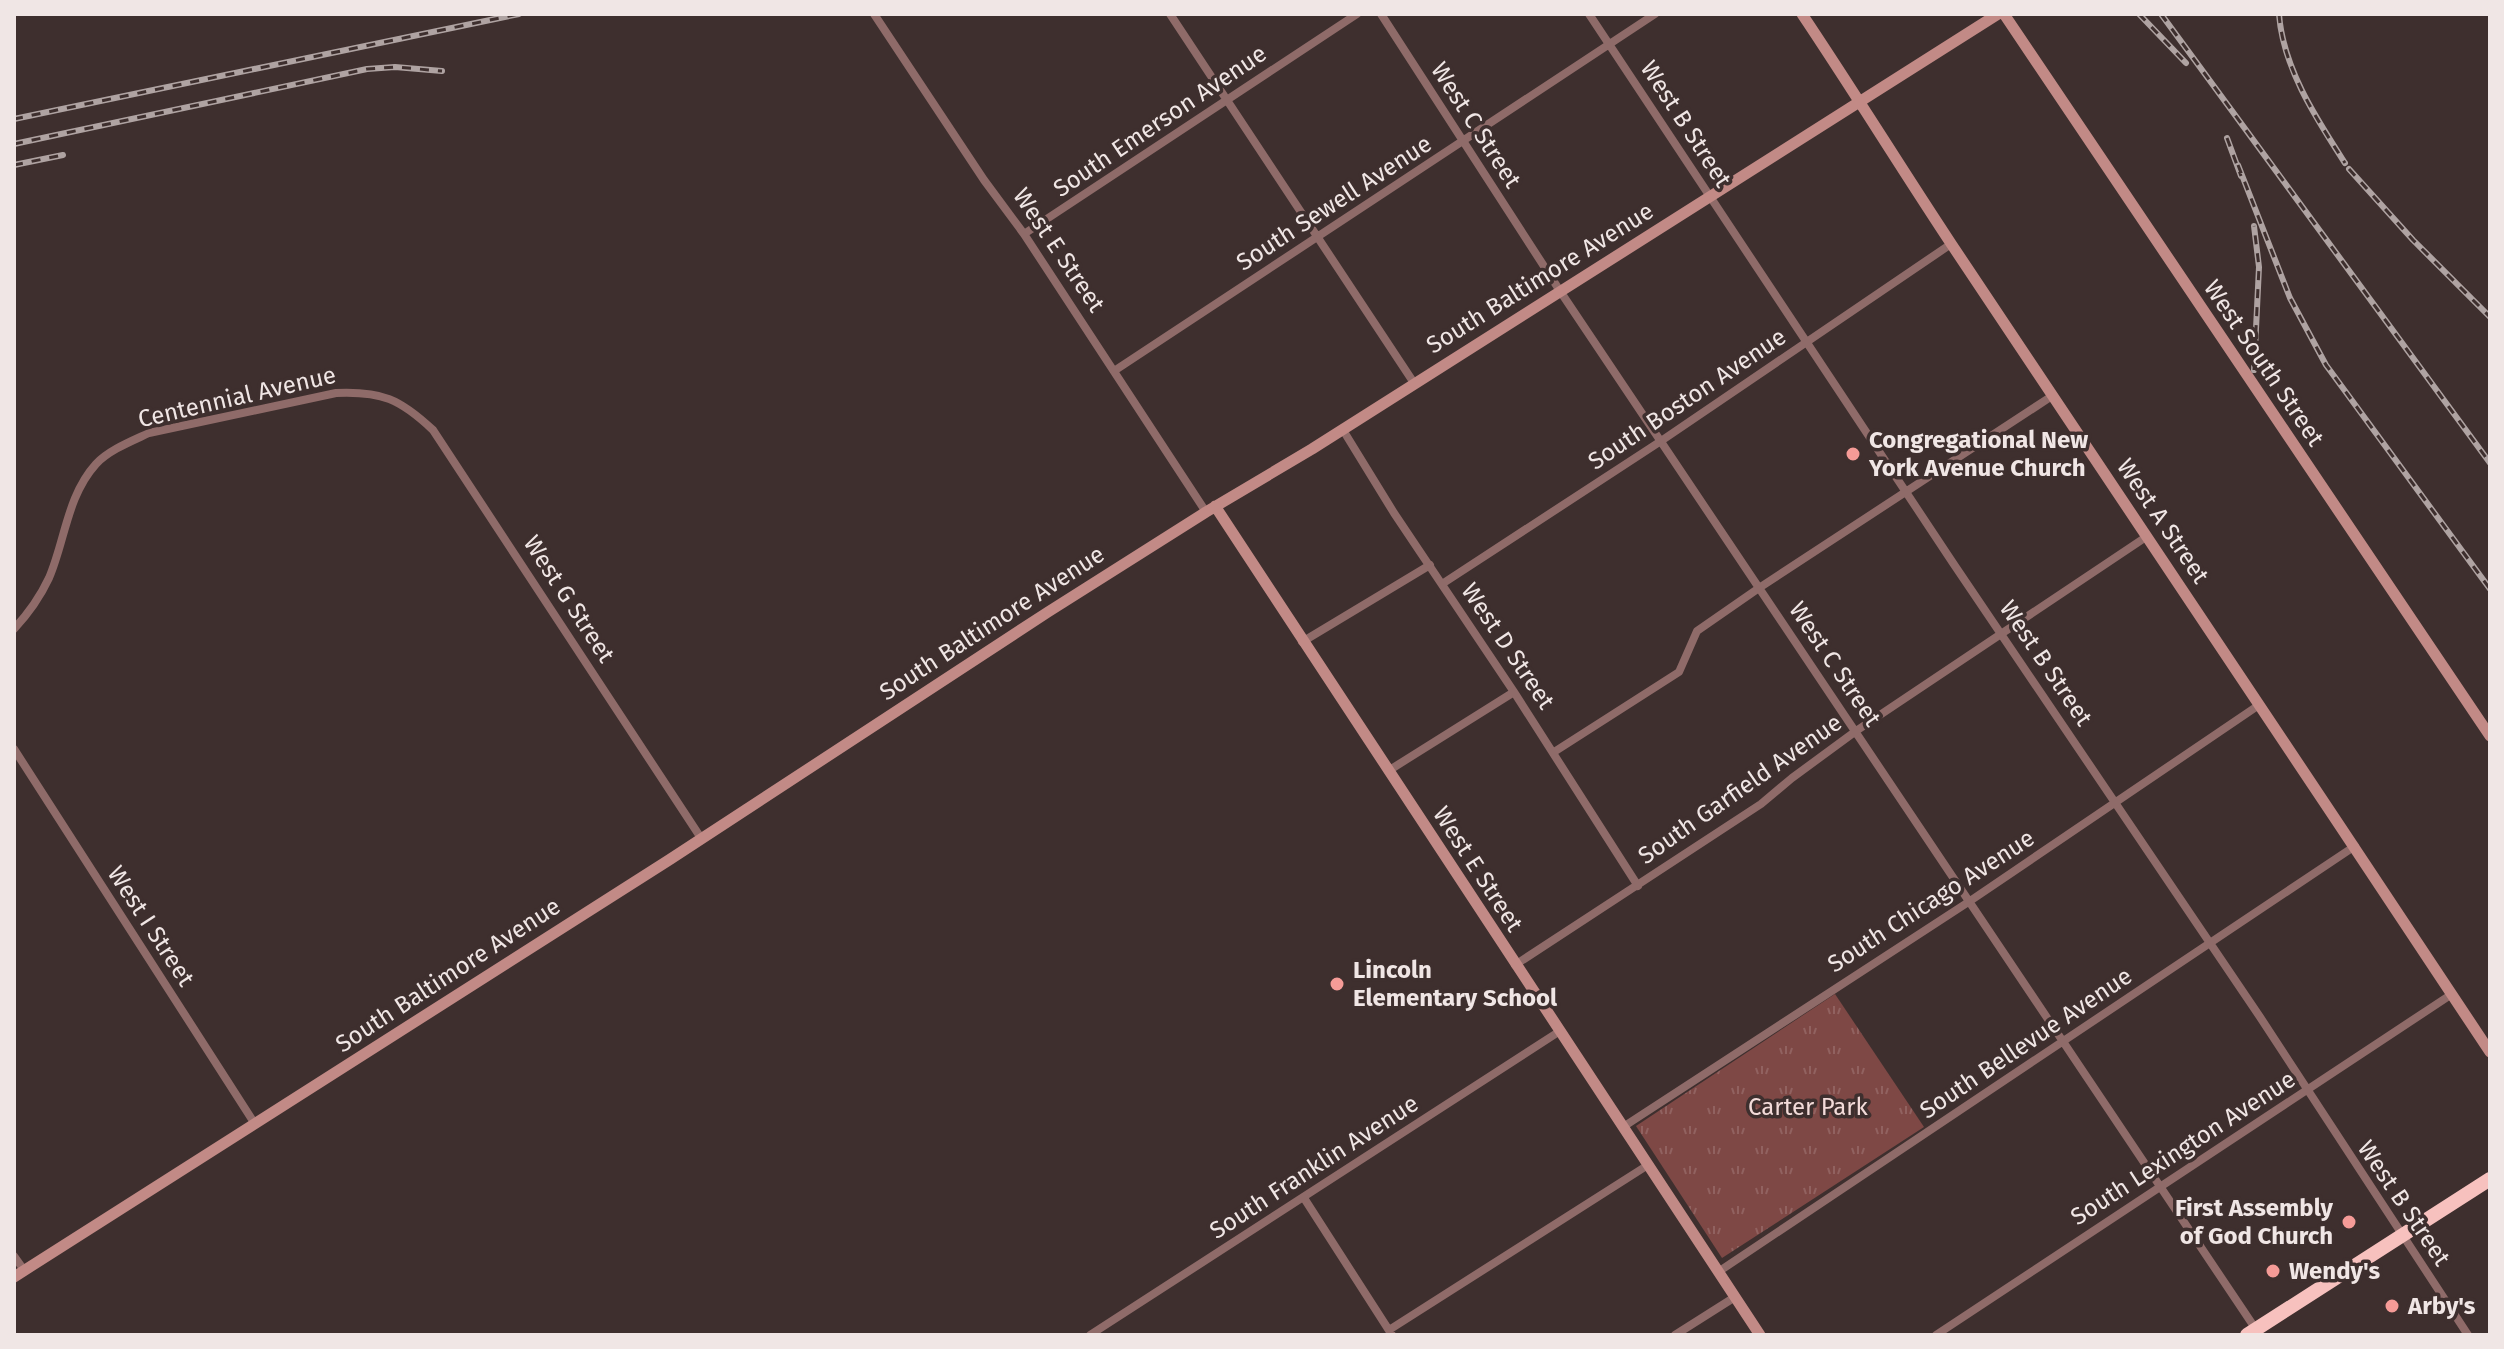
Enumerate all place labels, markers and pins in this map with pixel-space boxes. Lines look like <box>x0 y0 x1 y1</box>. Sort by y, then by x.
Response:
place label: Congregational New York Avenue Church <box>1868 426 2088 482</box>
marker: Congregational New York Avenue Church <box>1844 445 1862 463</box>
place label: Lincoln Elementary School <box>1353 956 1558 1012</box>
marker: Lincoln Elementary School <box>1328 975 1346 993</box>
place label: First Assembly of God Church <box>2175 1194 2334 1250</box>
marker: First Assembly of God Church <box>2340 1213 2358 1231</box>
place label: Wendy's <box>2289 1257 2380 1285</box>
marker: Wendy's <box>2264 1262 2282 1280</box>
place label: Arby's <box>2407 1292 2476 1320</box>
marker: Arby's <box>2383 1297 2401 1315</box>

